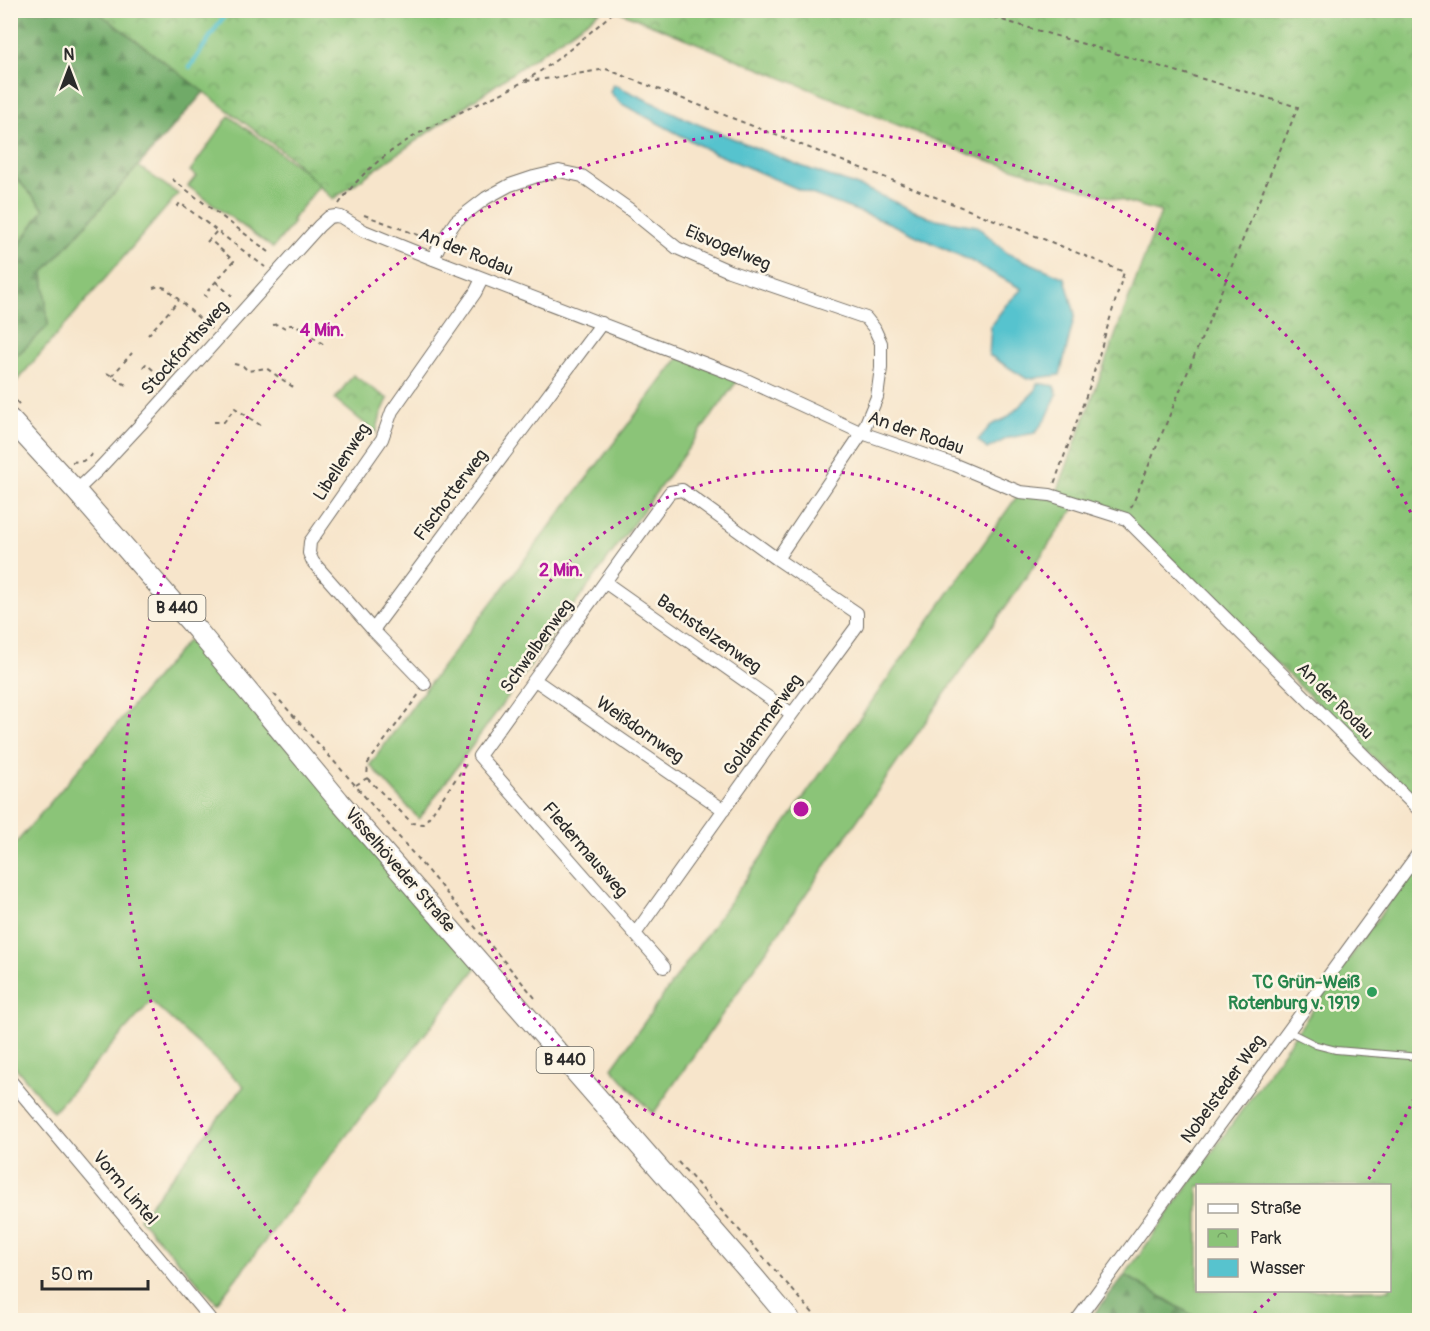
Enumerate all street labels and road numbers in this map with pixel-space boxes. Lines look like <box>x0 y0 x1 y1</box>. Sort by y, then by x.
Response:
street label: Eisvogelweg <box>682 220 774 276</box>
street label: An der Rodau <box>415 223 517 281</box>
street label: Stockforthsweg <box>136 296 234 400</box>
street label: An der Rodau <box>865 406 967 460</box>
street label: Libellenweg <box>308 419 376 505</box>
street label: Fischotterweg <box>409 444 493 546</box>
street label: Bachstelzenweg <box>652 589 766 679</box>
road number: B 440 <box>148 595 206 621</box>
street label: Schwalbenweg <box>495 595 579 697</box>
street label: An der Rodau <box>1292 658 1378 744</box>
street label: Goldammerweg <box>718 670 808 780</box>
street label: Weißdornweg <box>592 691 688 769</box>
street label: Fledermausweg <box>537 797 633 903</box>
street label: Visselhöveder Straße <box>340 803 461 937</box>
street label: Nobelsteder Weg <box>1176 1030 1270 1148</box>
road number: B 440 <box>536 1047 594 1073</box>
street label: Vorm Lintel <box>87 1146 163 1230</box>

